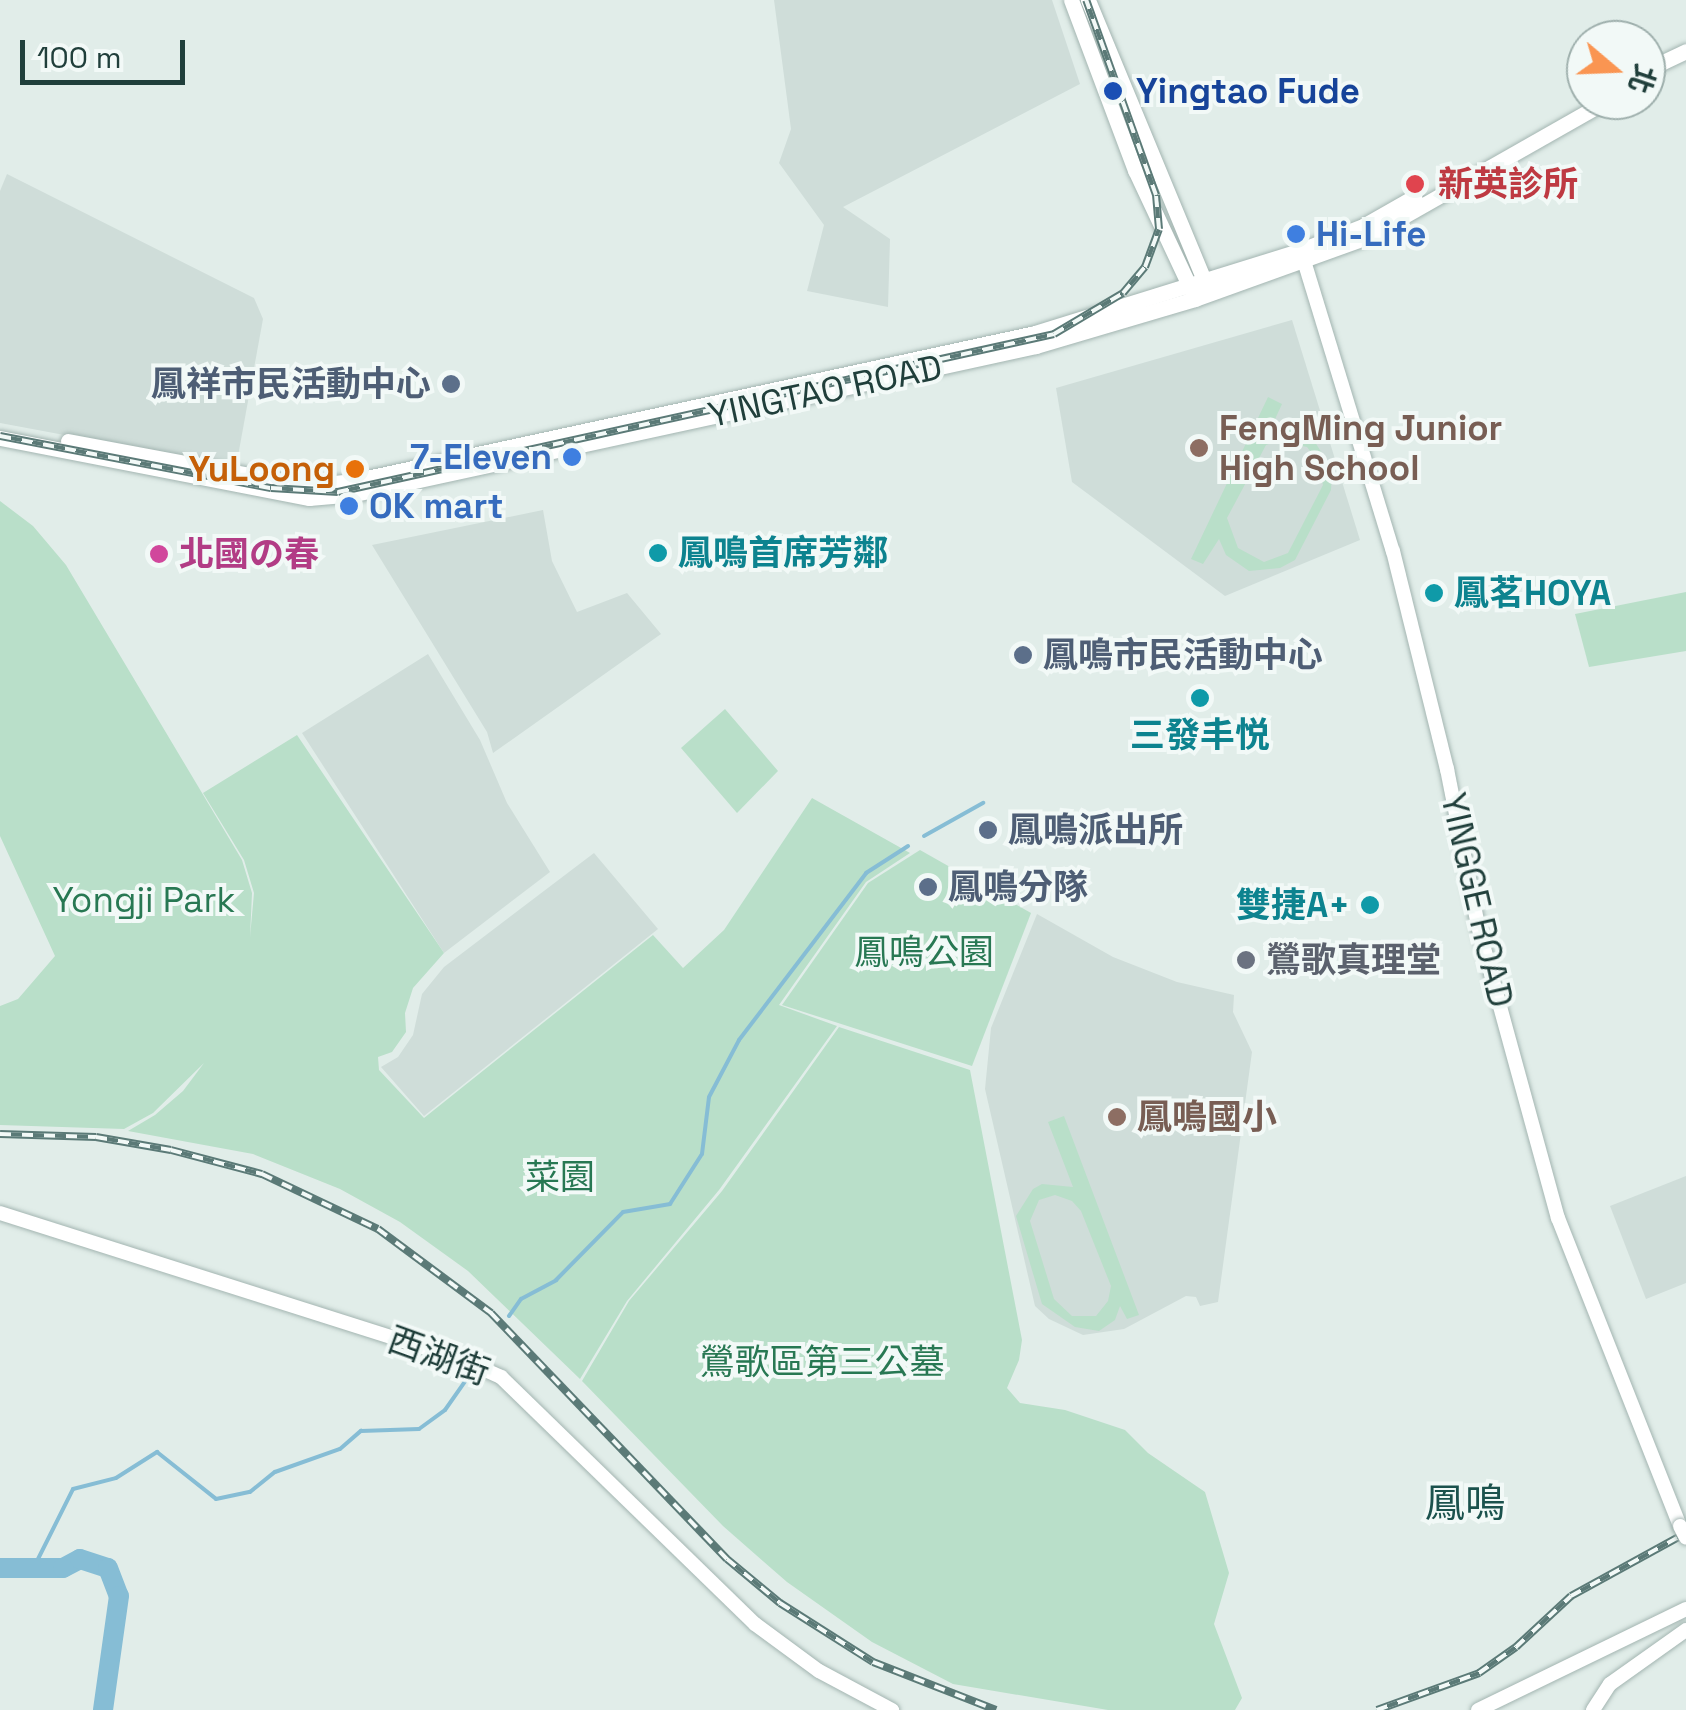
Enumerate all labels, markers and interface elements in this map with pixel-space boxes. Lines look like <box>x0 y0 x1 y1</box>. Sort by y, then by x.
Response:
scale bar <box>25 20 190 82</box>
north arrow <box>1566 20 1666 120</box>
text: 100 m <box>37 38 122 77</box>
text: 北 <box>1621 60 1664 98</box>
place label: Yingtao Fude <box>1136 70 1360 112</box>
marker: Yingtao Fude <box>1100 78 1126 104</box>
place label: 新英診所 <box>1438 163 1578 205</box>
marker: 新英診所 <box>1402 171 1428 197</box>
place label: Hi-Life <box>1316 213 1427 255</box>
marker: Hi-Life <box>1285 223 1307 245</box>
street label: YINGTAO ROAD <box>704 346 946 436</box>
place label: 鳳祥市民活動中心 <box>151 363 431 405</box>
marker: 鳳祥市民活動中心 <box>440 373 462 395</box>
place label: FengMing Junior High School <box>1219 407 1502 489</box>
place label: 7-Eleven <box>410 436 552 478</box>
marker: FengMing Junior High School <box>1188 437 1210 459</box>
marker: 7-Eleven <box>561 446 583 468</box>
place label: YuLoong <box>189 448 335 490</box>
marker: YuLoong <box>344 458 366 480</box>
place label: OK mart <box>369 485 503 527</box>
marker: OK mart <box>338 495 360 517</box>
place label: 鳳鳴首席芳鄰 <box>678 532 888 574</box>
place label: 北國の春 <box>179 533 319 575</box>
marker: 鳳鳴首席芳鄰 <box>647 542 669 564</box>
marker: 北國の春 <box>148 543 170 565</box>
place label: 鳳茗HOYA <box>1454 572 1611 614</box>
marker: 鳳茗HOYA <box>1423 582 1445 604</box>
place label: 鳳鳴市民活動中心 <box>1043 634 1323 676</box>
marker: 鳳鳴市民活動中心 <box>1012 644 1034 666</box>
marker: 三發丰悦 <box>1189 687 1211 709</box>
place label: 三發丰悦 <box>1130 714 1270 756</box>
street label: YINGGE ROAD <box>1432 789 1522 1011</box>
place label: 鳳鳴派出所 <box>1008 809 1183 851</box>
marker: 鳳鳴派出所 <box>977 819 999 841</box>
place label: 鳳鳴分隊 <box>948 866 1088 908</box>
marker: 鳳鳴分隊 <box>917 876 939 898</box>
park label: Yongji Park <box>53 879 235 921</box>
place label: 雙捷A+ <box>1236 884 1350 926</box>
marker: 雙捷A+ <box>1359 894 1381 916</box>
park label: 鳳鳴公園 <box>854 931 994 973</box>
place label: 鶯歌真理堂 <box>1266 939 1441 981</box>
marker: 鶯歌真理堂 <box>1235 949 1257 971</box>
place label: 鳳鳴國小 <box>1137 1096 1277 1138</box>
marker: 鳳鳴國小 <box>1106 1106 1128 1128</box>
park label: 菜園 <box>525 1156 595 1198</box>
street label: 西湖街 <box>382 1318 496 1394</box>
park label: 鶯歌區第三公墓 <box>700 1341 944 1383</box>
district label: 鳳鳴 <box>1425 1480 1505 1528</box>

